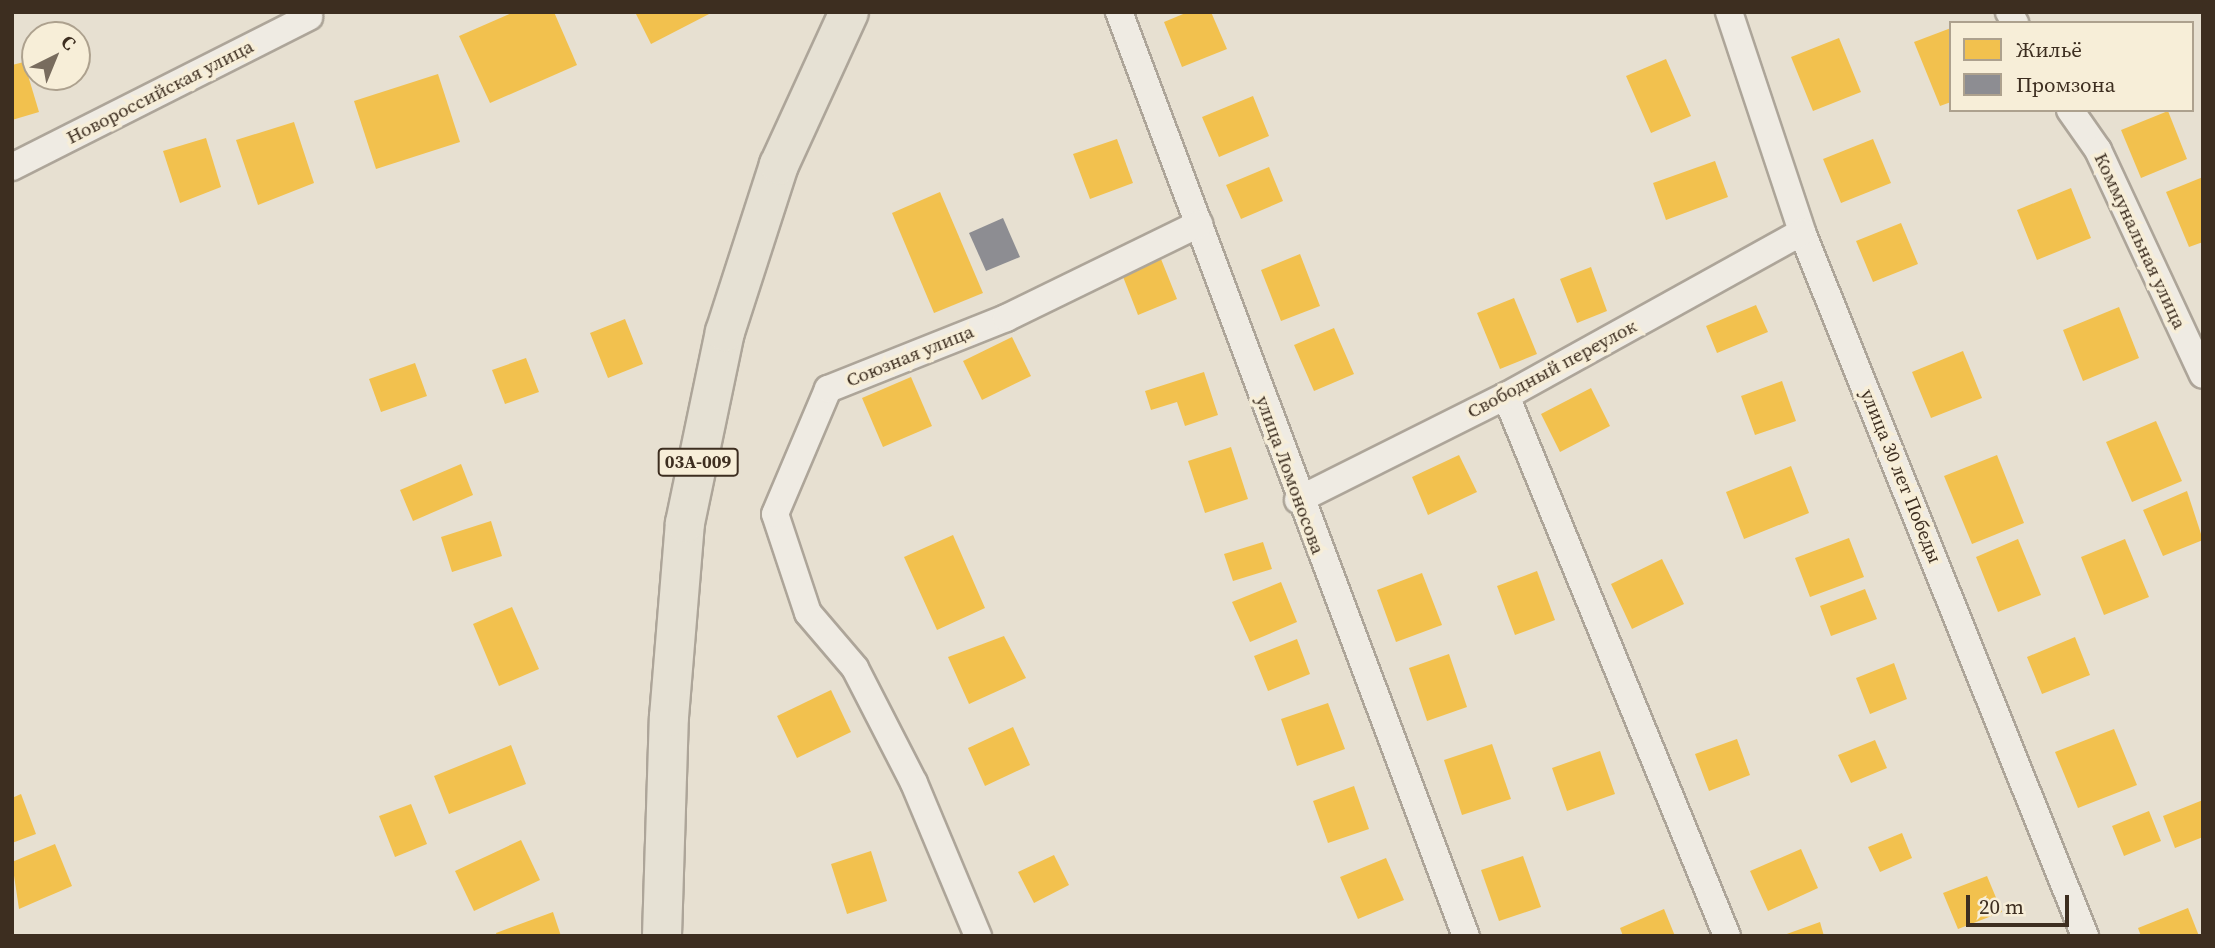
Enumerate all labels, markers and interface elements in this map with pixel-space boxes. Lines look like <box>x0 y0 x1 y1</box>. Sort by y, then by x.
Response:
north arrow <box>21 21 91 91</box>
legend <box>1949 21 2194 112</box>
text: С <box>56 29 82 56</box>
street label: Новороссийская улица <box>63 35 257 149</box>
text: Жильё <box>2016 35 2082 64</box>
text: Промзона <box>2016 70 2116 99</box>
street label: Коммунальная улица <box>2089 149 2191 333</box>
street label: Свободный переулок <box>1463 315 1641 423</box>
street label: Союзная улица <box>843 320 977 392</box>
street label: улица 30 лет Победы <box>1856 386 1946 566</box>
street label: улица Ломоносова <box>1251 393 1329 557</box>
road number: 03А-009 <box>656 448 740 476</box>
scale bar <box>1970 881 2073 925</box>
text: 20 m <box>1979 892 2024 921</box>

